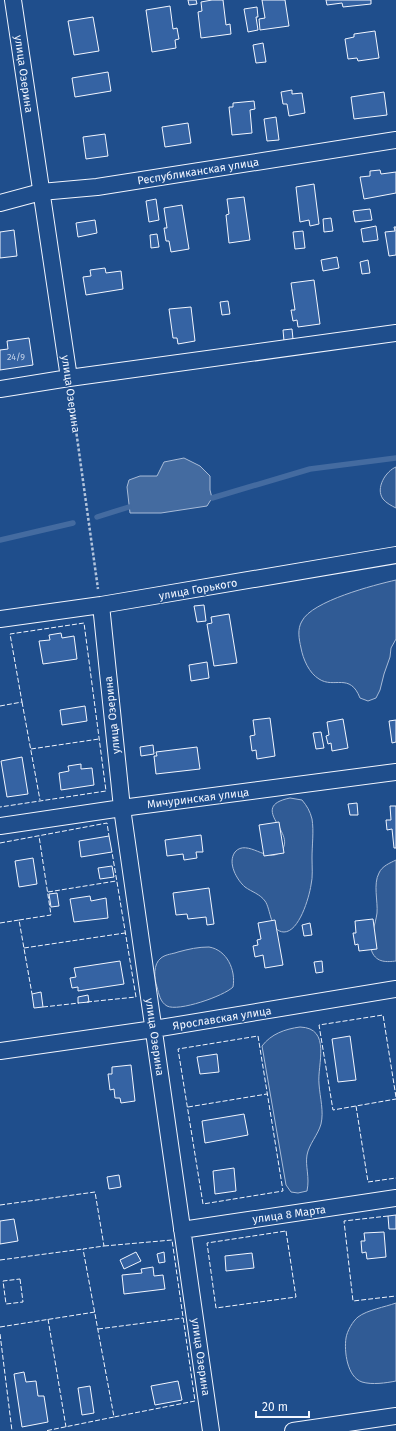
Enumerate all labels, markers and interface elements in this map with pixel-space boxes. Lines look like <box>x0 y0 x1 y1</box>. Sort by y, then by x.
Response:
street label: улица Озерина <box>12 34 35 114</box>
street label: Республиканская улица <box>136 155 260 188</box>
house number: 24/9 <box>7 352 25 362</box>
street label: улица Озерина <box>59 354 82 434</box>
street label: улица Горького <box>158 576 238 603</box>
street label: улица Озерина <box>102 675 123 754</box>
street label: Мичуринская улица <box>146 786 250 811</box>
street label: улица Озерина <box>143 997 166 1077</box>
street label: Ярославская улица <box>172 1004 272 1033</box>
street label: улица 8 Марта <box>252 1203 327 1226</box>
street label: улица Озерина <box>189 1317 212 1397</box>
scale bar <box>256 1393 309 1419</box>
text: 20 m <box>262 1400 288 1414</box>

